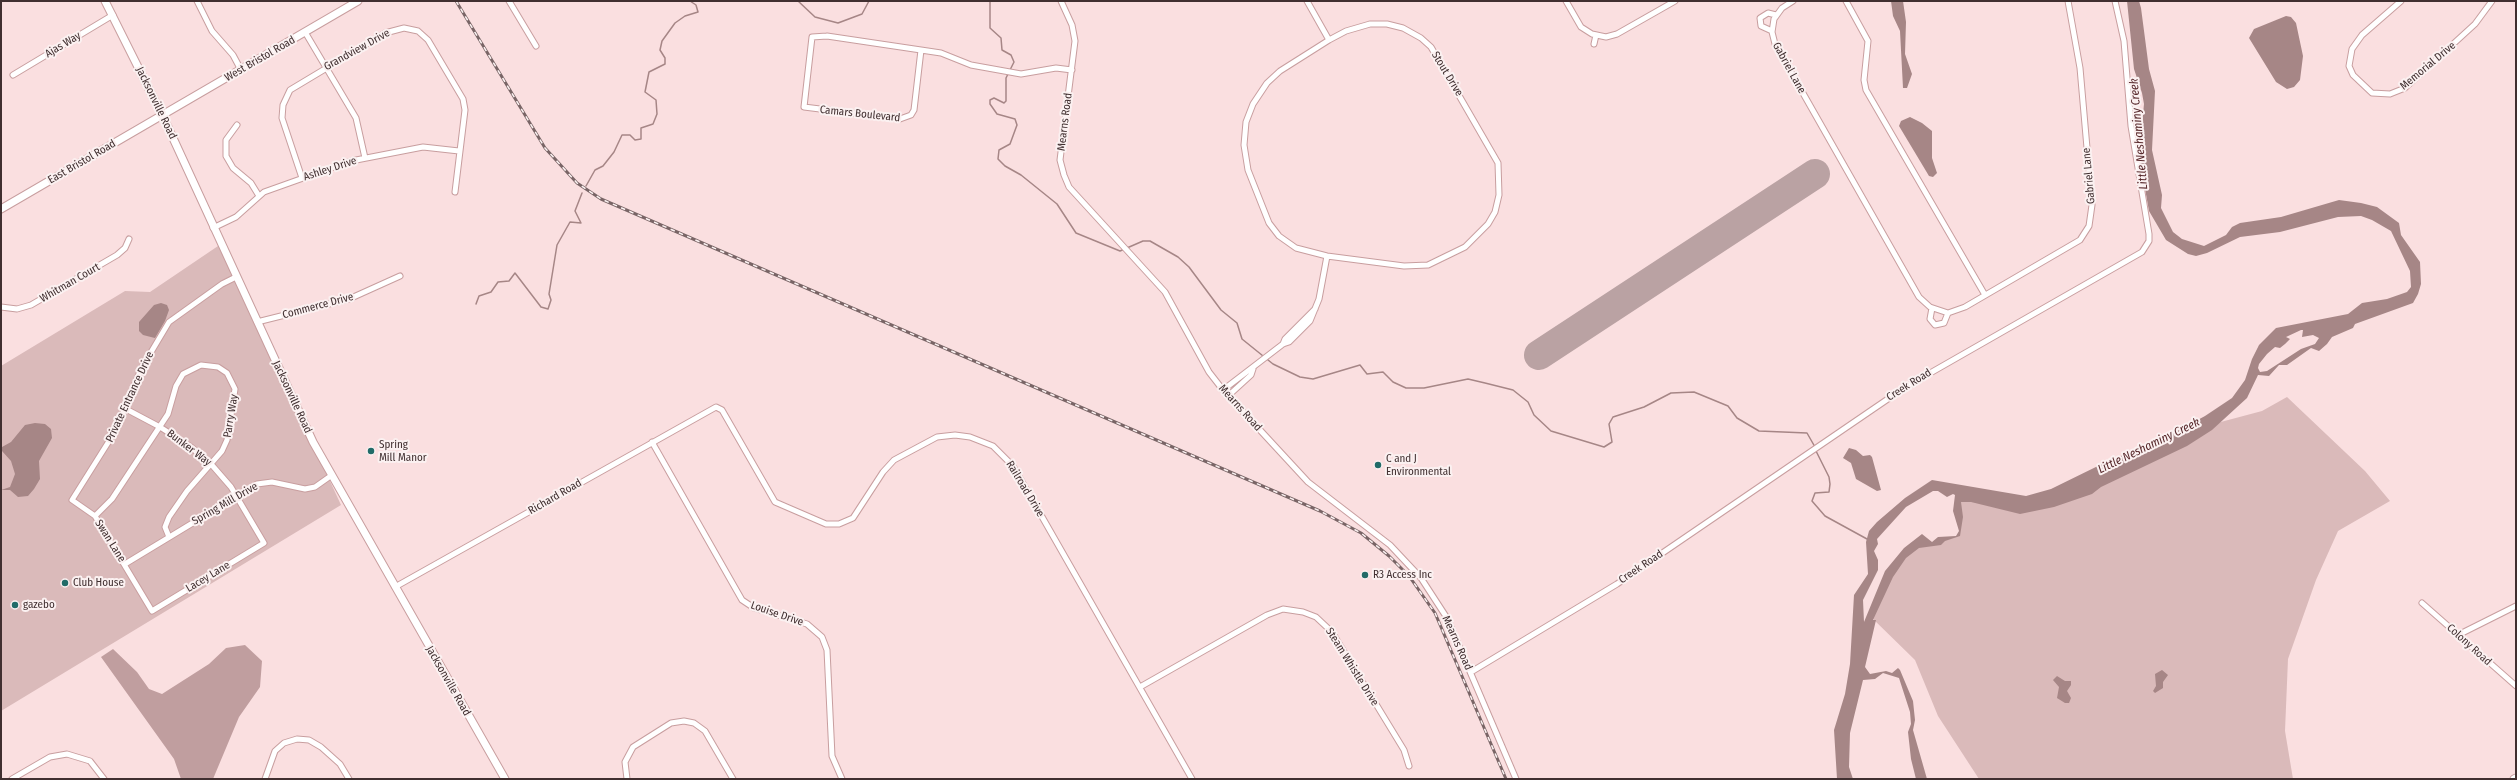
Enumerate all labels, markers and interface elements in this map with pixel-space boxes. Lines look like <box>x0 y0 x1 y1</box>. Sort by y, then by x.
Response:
street label: Grandview Drive <box>322 27 392 73</box>
street label: Ajas Way <box>43 29 83 61</box>
street label: West Bristol Road <box>222 33 298 85</box>
street label: Memorial Drive <box>2398 39 2458 93</box>
street label: Gabriel Lane <box>1770 40 1808 96</box>
street label: Stout Drive <box>1428 49 1466 99</box>
street label: Jacksonville Road <box>133 65 179 141</box>
water label: Little Neshaminy Creek <box>2127 78 2151 190</box>
street label: Mearns Road <box>1055 92 1075 152</box>
street label: Camars Boulevard <box>819 103 901 125</box>
street label: East Bristol Road <box>46 137 118 187</box>
street label: Gabriel Lane <box>2080 147 2098 205</box>
street label: Ashley Drive <box>302 154 358 184</box>
street label: Whitman Court <box>38 261 102 305</box>
street label: Commerce Drive <box>281 290 355 322</box>
street label: Private Entrance Drive <box>103 350 157 444</box>
street label: Jacksonville Road <box>269 359 315 435</box>
street label: Creek Road <box>1884 366 1934 404</box>
street label: Mearns Road <box>1216 382 1264 434</box>
street label: Parry Way <box>221 393 241 439</box>
water label: Little Neshaminy Creek <box>2096 415 2202 477</box>
street label: Bunker Way <box>164 427 214 469</box>
place label: Spring Mill Manor <box>379 438 427 464</box>
marker: Spring Mill Manor <box>366 446 376 456</box>
place label: C and J Environmental <box>1386 452 1451 478</box>
street label: Railroad Drive <box>1003 458 1047 520</box>
marker: C and J Environmental <box>1373 460 1383 470</box>
street label: Richard Road <box>526 476 584 518</box>
street label: Spring Mill Drive <box>190 480 260 528</box>
street label: Swan Lane <box>92 517 128 565</box>
street label: Creek Road <box>1616 547 1666 587</box>
street label: Lacey Lane <box>184 559 232 595</box>
place label: R3 Access Inc <box>1373 568 1432 582</box>
marker: R3 Access Inc <box>1360 570 1370 580</box>
place label: Club House <box>73 576 124 590</box>
marker: Club House <box>60 578 70 588</box>
place label: gazebo <box>23 598 55 612</box>
street label: Louise Drive <box>749 599 805 629</box>
marker: gazebo <box>10 600 20 610</box>
street label: Mearns Road <box>1439 614 1475 672</box>
street label: Colony Road <box>2444 621 2494 669</box>
street label: Steam Whistle Drive <box>1323 625 1381 709</box>
street label: Jacksonville Road <box>423 644 473 718</box>

